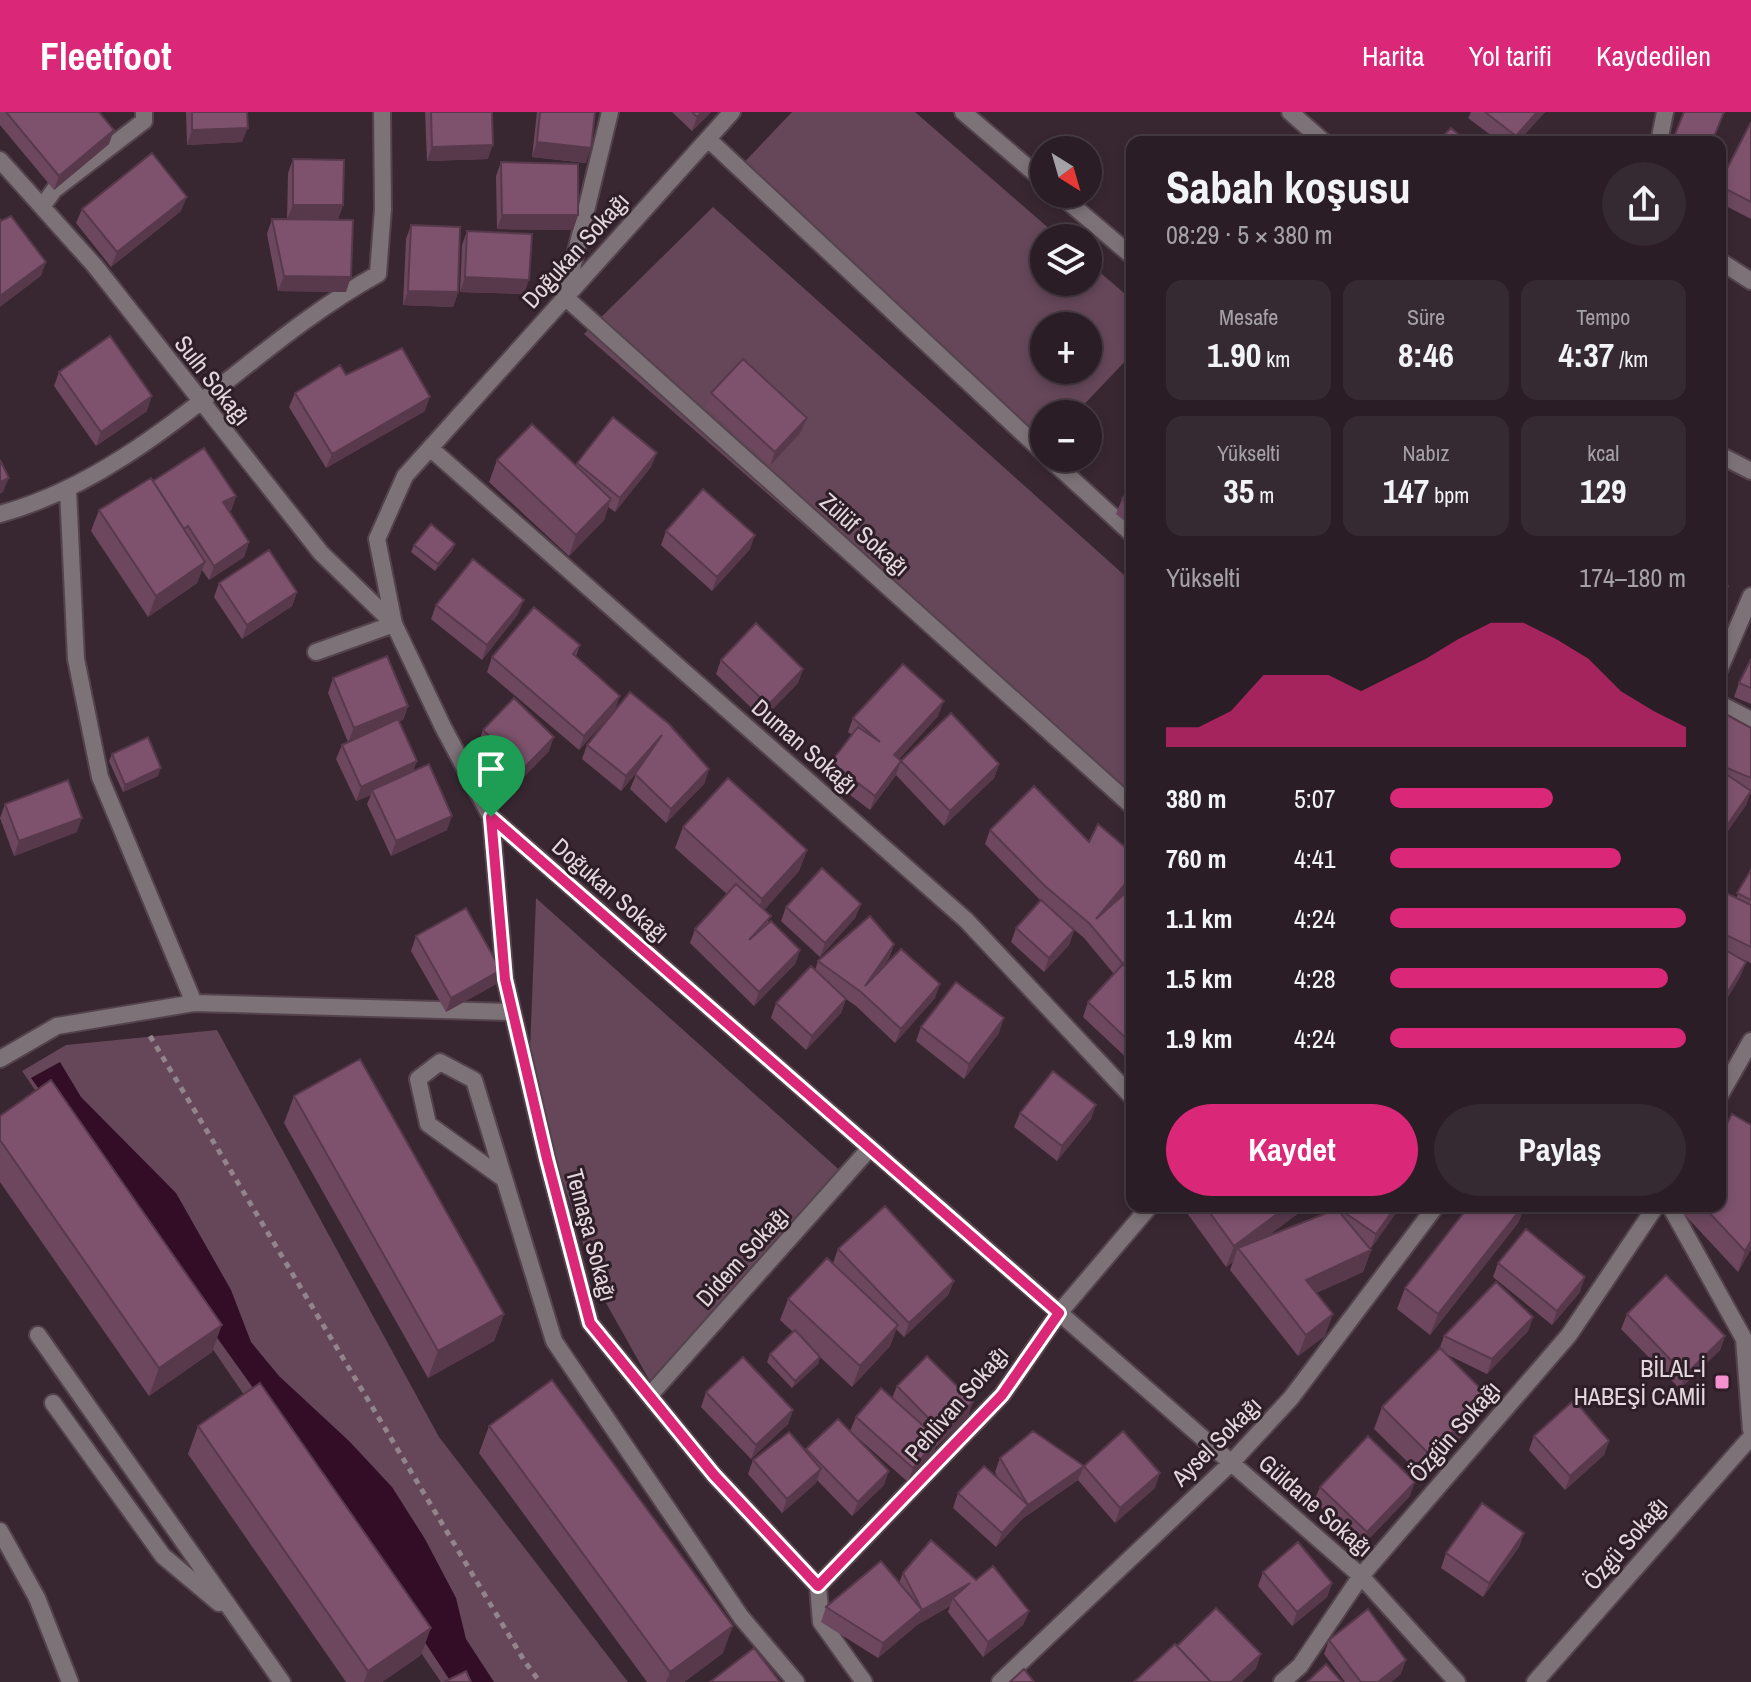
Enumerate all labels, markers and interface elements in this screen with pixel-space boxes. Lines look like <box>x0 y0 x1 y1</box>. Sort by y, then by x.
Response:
text: Fleetfoot <box>40 31 172 82</box>
text: Harita <box>1362 37 1424 75</box>
text: Yol tarifi <box>1468 37 1552 75</box>
text: Kaydedilen <box>1596 37 1711 75</box>
north arrow <box>1030 136 1102 208</box>
map controls <box>1030 136 1102 472</box>
text: Sabah koşusu <box>1166 157 1411 217</box>
button: share <box>1602 162 1686 246</box>
street label: Doğukan Sokağı <box>514 185 636 315</box>
text: 08:29 · 5 × 380 m <box>1166 217 1333 252</box>
button: layers <box>1030 224 1102 296</box>
text: Mesafe <box>1219 302 1278 332</box>
text: Süre <box>1407 302 1445 332</box>
text: Tempo <box>1576 302 1630 332</box>
button: + <box>1030 312 1102 384</box>
street label: Sulh Sokağı <box>168 328 258 432</box>
text: 1.90 <box>1207 332 1261 378</box>
text: 8:46 <box>1398 332 1454 378</box>
text: 4:37 <box>1558 332 1614 378</box>
text: km <box>1261 344 1290 374</box>
text: /km <box>1614 344 1648 374</box>
button: − <box>1030 400 1102 472</box>
text: Yükselti <box>1217 438 1280 468</box>
text: Nabız <box>1402 438 1450 468</box>
text: kcal <box>1587 438 1619 468</box>
text: 35 <box>1223 468 1254 514</box>
text: 147 <box>1383 468 1429 514</box>
text: 129 <box>1580 468 1627 514</box>
text: m <box>1254 480 1274 510</box>
text: bpm <box>1429 480 1469 510</box>
street label: Zülüf Sokağı <box>813 485 917 583</box>
text: Yükselti <box>1166 560 1241 595</box>
text: 174–180 m <box>1579 560 1686 595</box>
street label: Duman Sokağı <box>745 691 865 801</box>
pin <box>457 735 525 817</box>
icon: arrive <box>469 747 513 791</box>
text: 380 m <box>1166 781 1226 816</box>
text: 5:07 <box>1294 781 1336 816</box>
street label: Doğukan Sokağı <box>546 830 676 950</box>
text: 760 m <box>1166 841 1226 876</box>
text: 4:41 <box>1294 841 1336 876</box>
text: 1.1 km <box>1166 901 1232 936</box>
text: 4:24 <box>1294 901 1336 936</box>
text: 1.5 km <box>1166 961 1232 996</box>
text: 4:28 <box>1294 961 1336 996</box>
text: 1.9 km <box>1166 1021 1232 1056</box>
text: 4:24 <box>1294 1021 1336 1056</box>
button: Kaydet <box>1166 1104 1418 1196</box>
button: Paylaş <box>1434 1104 1686 1196</box>
street label: Temaşa Sokağı <box>559 1165 625 1305</box>
street label: Didem Sokağı <box>688 1199 796 1313</box>
street label: Pehlivan Sokağı <box>897 1338 1015 1468</box>
place label: BİLAL-İ HABEŞİ CAMİİ <box>1574 1352 1706 1412</box>
street label: Özgün Sokağı <box>1401 1373 1507 1489</box>
marker: BİLAL-İ HABEŞİ CAMİİ <box>1713 1373 1731 1391</box>
street label: Aysel Sokağı <box>1163 1389 1268 1494</box>
street label: Güldane Sokağı <box>1252 1447 1380 1563</box>
street label: Özgü Sokağı <box>1576 1490 1674 1596</box>

